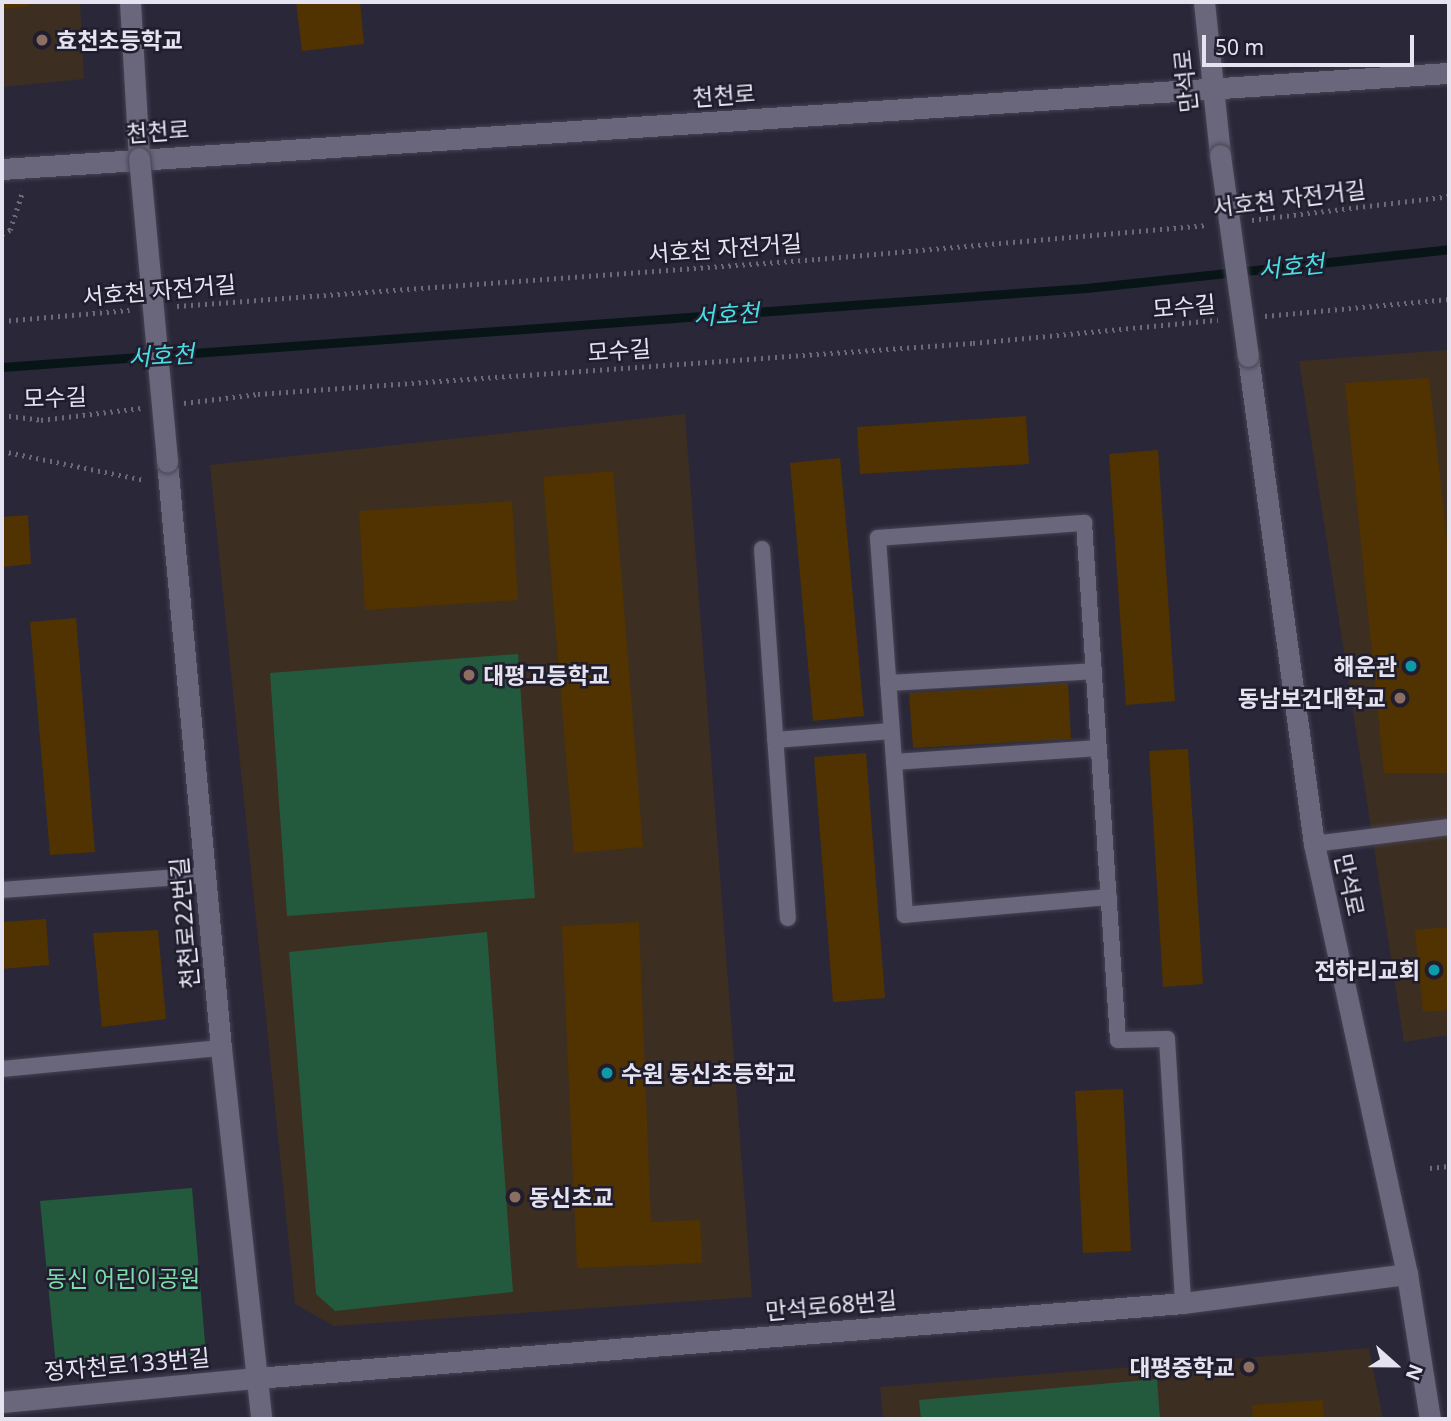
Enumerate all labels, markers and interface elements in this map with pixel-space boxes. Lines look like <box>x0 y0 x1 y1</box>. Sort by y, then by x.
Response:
scale bar <box>1206 21 1418 65</box>
place label: 효천초등학교 <box>56 26 183 54</box>
marker: 효천초등학교 <box>34 32 50 48</box>
text: 50 m <box>1215 33 1264 61</box>
street label: 만석로 <box>1168 48 1202 114</box>
street label: 천천로 <box>691 79 757 111</box>
street label: 천천로 <box>125 115 191 147</box>
street label: 서호천 자전거길 <box>1211 175 1367 221</box>
street label: 서호천 자전거길 <box>647 229 803 267</box>
water label: 서호천 <box>1257 248 1325 284</box>
street label: 서호천 자전거길 <box>81 270 237 310</box>
street label: 모수길 <box>1151 289 1217 323</box>
water label: 서호천 <box>692 297 760 331</box>
street label: 모수길 <box>586 334 652 366</box>
water label: 서호천 <box>127 338 195 372</box>
street label: 모수길 <box>23 382 87 412</box>
place label: 해운관 <box>1334 652 1397 680</box>
marker: 해운관 <box>1403 658 1419 674</box>
place label: 대평고등학교 <box>483 661 610 689</box>
marker: 대평고등학교 <box>461 667 477 683</box>
place label: 동남보건대학교 <box>1238 684 1386 712</box>
marker: 동남보건대학교 <box>1392 690 1408 706</box>
street label: 만석로 <box>1330 851 1370 919</box>
street label: 천천로22번길 <box>164 856 204 990</box>
place label: 전하리교회 <box>1314 956 1420 984</box>
marker: 전하리교회 <box>1426 962 1442 978</box>
place label: 수원 동신초등학교 <box>621 1059 796 1087</box>
marker: 수원 동신초등학교 <box>599 1065 615 1081</box>
place label: 동신초교 <box>529 1183 614 1211</box>
marker: 동신초교 <box>507 1189 523 1205</box>
park label: 동신 어린이공원 <box>46 1264 200 1292</box>
street label: 만석로68번길 <box>764 1285 898 1325</box>
north arrow <box>1360 1330 1430 1400</box>
street label: 정자천로133번길 <box>43 1343 211 1385</box>
place label: 대평중학교 <box>1129 1353 1235 1381</box>
marker: 대평중학교 <box>1241 1359 1257 1375</box>
text: N <box>1400 1361 1430 1384</box>

